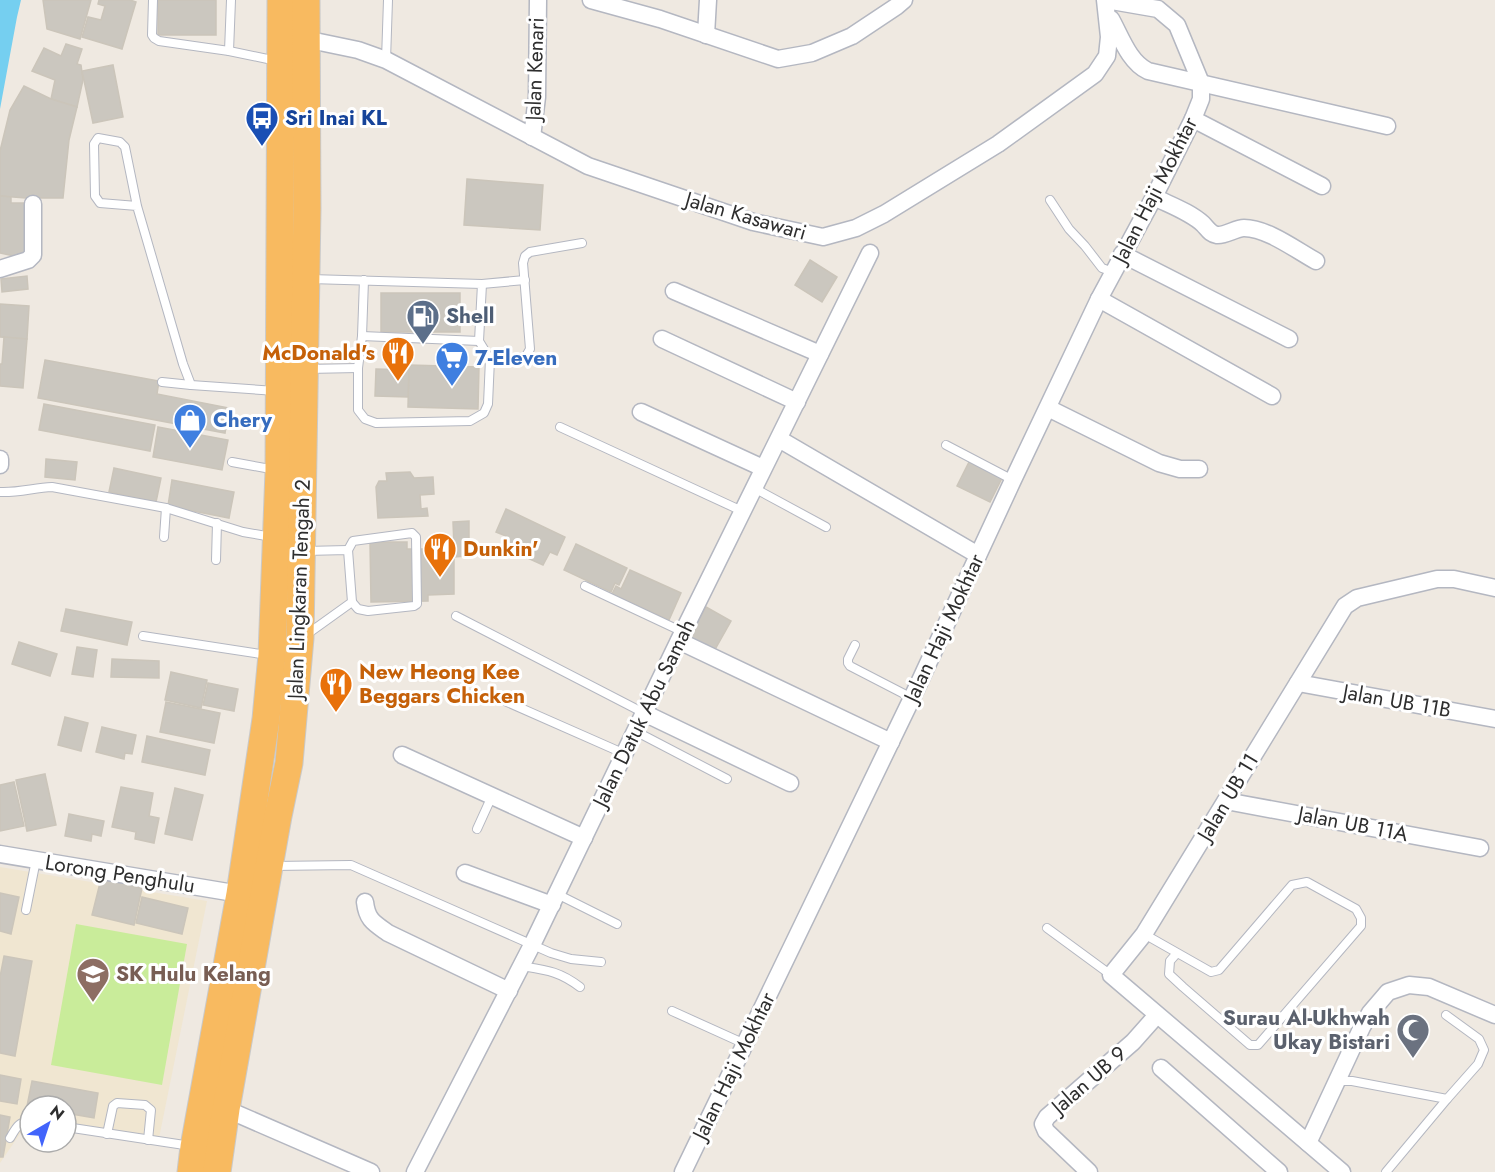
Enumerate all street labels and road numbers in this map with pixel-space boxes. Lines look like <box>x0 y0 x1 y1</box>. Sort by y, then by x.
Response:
street label: Jalan Kenari <box>518 17 552 124</box>
street label: Jalan Haji Mokhtar <box>1104 111 1205 271</box>
street label: Jalan Kasawari <box>679 184 810 248</box>
street label: Jalan Lingkaran Tengah 2 <box>280 478 318 703</box>
street label: Jalan Haji Mokhtar <box>895 548 992 710</box>
street label: Jalan Datuk Abu Samah <box>584 614 703 815</box>
street label: Jalan UB 11B <box>1338 676 1453 725</box>
street label: Jalan UB 11 <box>1188 748 1266 849</box>
street label: Jalan UB 11A <box>1293 798 1411 849</box>
street label: Lorong Penghulu <box>43 847 197 901</box>
street label: Jalan Haji Mokhtar <box>684 987 783 1147</box>
street label: Jalan UB 9 <box>1043 1039 1133 1123</box>

